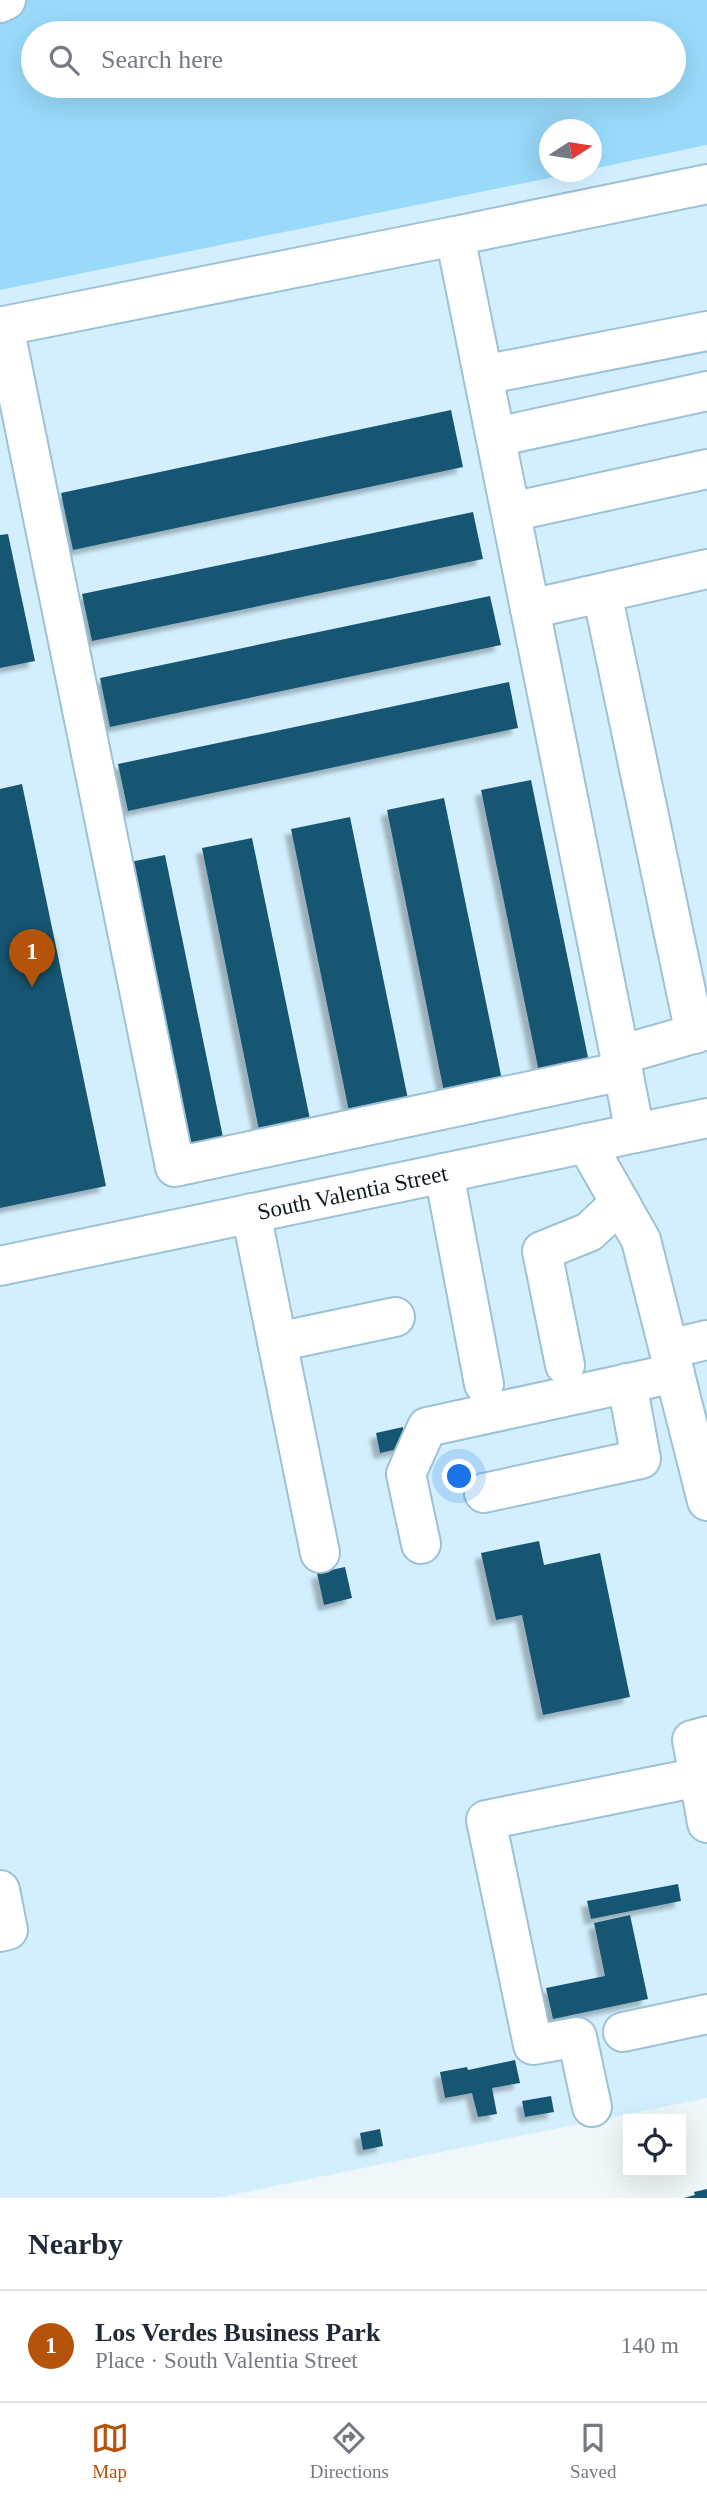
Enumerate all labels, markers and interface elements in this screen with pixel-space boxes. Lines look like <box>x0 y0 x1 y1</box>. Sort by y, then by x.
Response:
search box <box>21 21 686 98</box>
icon: search <box>45 41 83 79</box>
text: Search here <box>101 45 223 74</box>
north arrow <box>539 119 602 182</box>
pin: 1 <box>9 929 55 987</box>
street label: South Valentia Street <box>255 1161 450 1225</box>
your location <box>442 1459 476 1493</box>
map controls <box>623 2114 686 2177</box>
button: locate <box>623 2114 686 2177</box>
text: Nearby <box>28 2227 123 2260</box>
text: Los Verdes Business Park <box>95 2318 380 2347</box>
text: 1 <box>45 2333 57 2358</box>
text: 140 m <box>621 2333 679 2358</box>
text: Place · South Valentia Street <box>95 2348 358 2373</box>
tab: Map <box>91 2419 129 2483</box>
tab: Directions <box>310 2419 389 2483</box>
tab: Saved <box>570 2419 616 2483</box>

